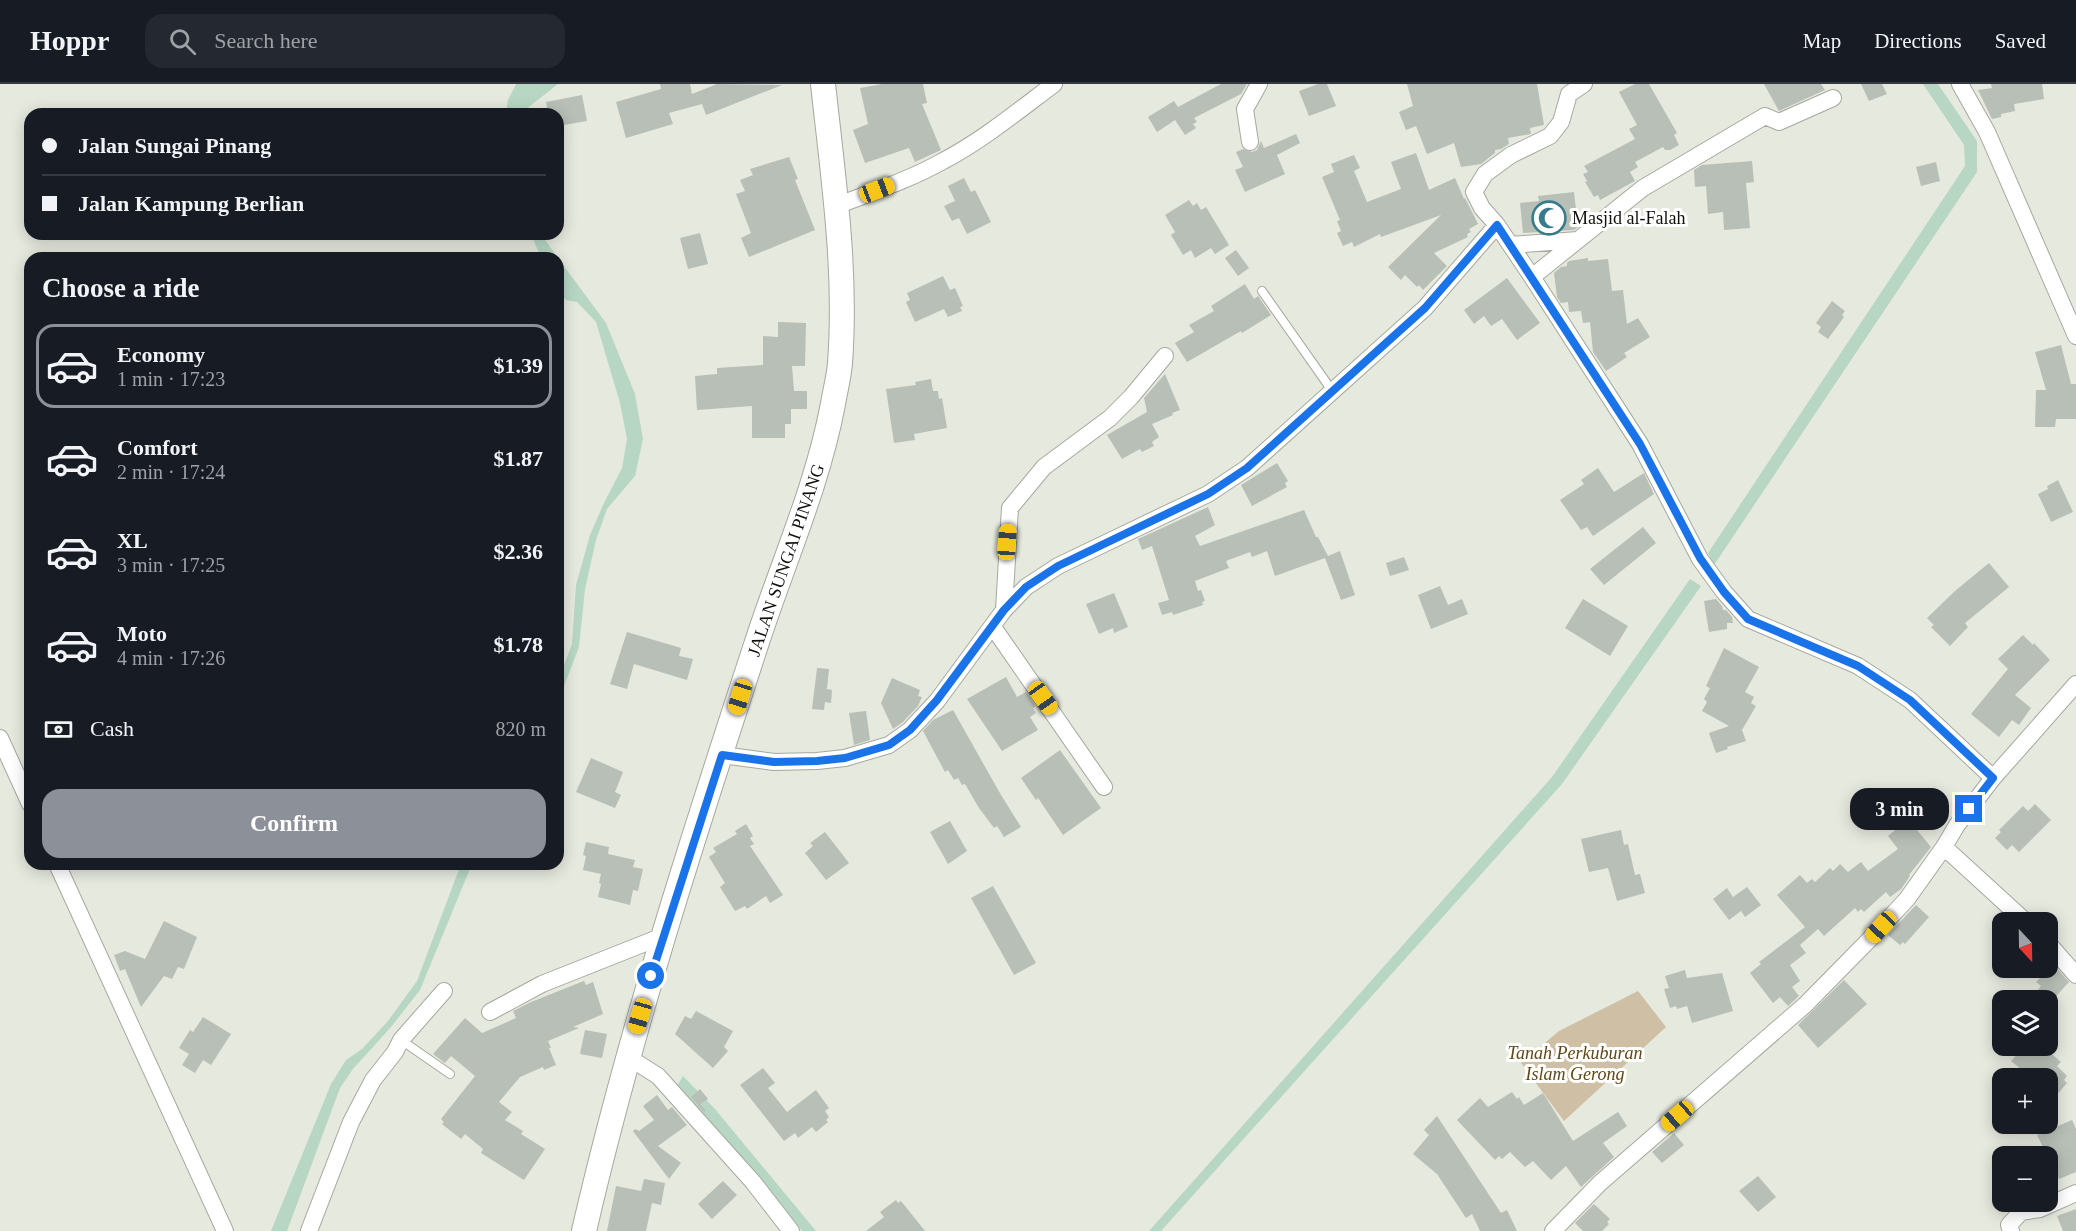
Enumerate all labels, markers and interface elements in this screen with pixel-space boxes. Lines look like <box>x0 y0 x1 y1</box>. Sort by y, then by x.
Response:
search box <box>145 14 565 68</box>
text: Hoppr <box>30 25 109 56</box>
icon: search <box>166 25 199 58</box>
text: Search here <box>214 28 318 53</box>
text: Map <box>1803 29 1841 53</box>
text: Directions <box>1874 29 1962 53</box>
text: Saved <box>1995 29 2046 53</box>
text: Jalan Sungai Pinang <box>78 133 271 158</box>
car <box>857 175 897 205</box>
text: Jalan Kampung Berlian <box>78 191 304 216</box>
mosque icon: Masjid al-Falah <box>1531 200 1567 236</box>
place label: Masjid al-Falah <box>1572 208 1685 228</box>
text: Choose a ride <box>42 273 200 303</box>
icon: car <box>45 339 99 393</box>
text: Economy <box>117 342 205 367</box>
text: $1.39 <box>494 353 543 378</box>
text: 1 min · 17:23 <box>117 368 225 390</box>
icon: car <box>45 432 99 486</box>
text: Comfort <box>117 435 198 460</box>
text: $1.87 <box>494 446 543 471</box>
text: 2 min · 17:24 <box>117 461 225 483</box>
street label: JALAN SUNGAI PINANG <box>744 461 828 659</box>
car <box>997 523 1017 561</box>
icon: car <box>45 525 99 579</box>
text: XL <box>117 528 148 553</box>
text: $2.36 <box>494 539 543 564</box>
text: 3 min · 17:25 <box>117 554 225 576</box>
icon: car <box>45 618 99 672</box>
text: Moto <box>117 621 167 646</box>
text: $1.78 <box>494 632 543 657</box>
text: 4 min · 17:26 <box>117 647 225 669</box>
car <box>726 677 754 717</box>
car <box>1025 678 1061 718</box>
icon: cash <box>42 713 75 746</box>
text: Cash <box>90 716 134 741</box>
text: 820 m <box>495 718 546 740</box>
callout: 3 min <box>1849 788 1948 830</box>
button: Confirm <box>42 789 546 858</box>
route end <box>1955 795 1982 822</box>
text: 3 min <box>1875 798 1924 820</box>
car <box>1862 908 1900 946</box>
north arrow <box>1992 912 2058 978</box>
map controls <box>1992 912 2058 1212</box>
route start <box>637 962 664 989</box>
button: layers <box>1992 990 2058 1056</box>
car <box>626 996 654 1036</box>
park label: Tanah Perkuburan Islam Gerong <box>1508 1043 1642 1084</box>
button: + <box>1992 1068 2058 1134</box>
car <box>1658 1097 1696 1135</box>
button: − <box>1992 1146 2058 1212</box>

